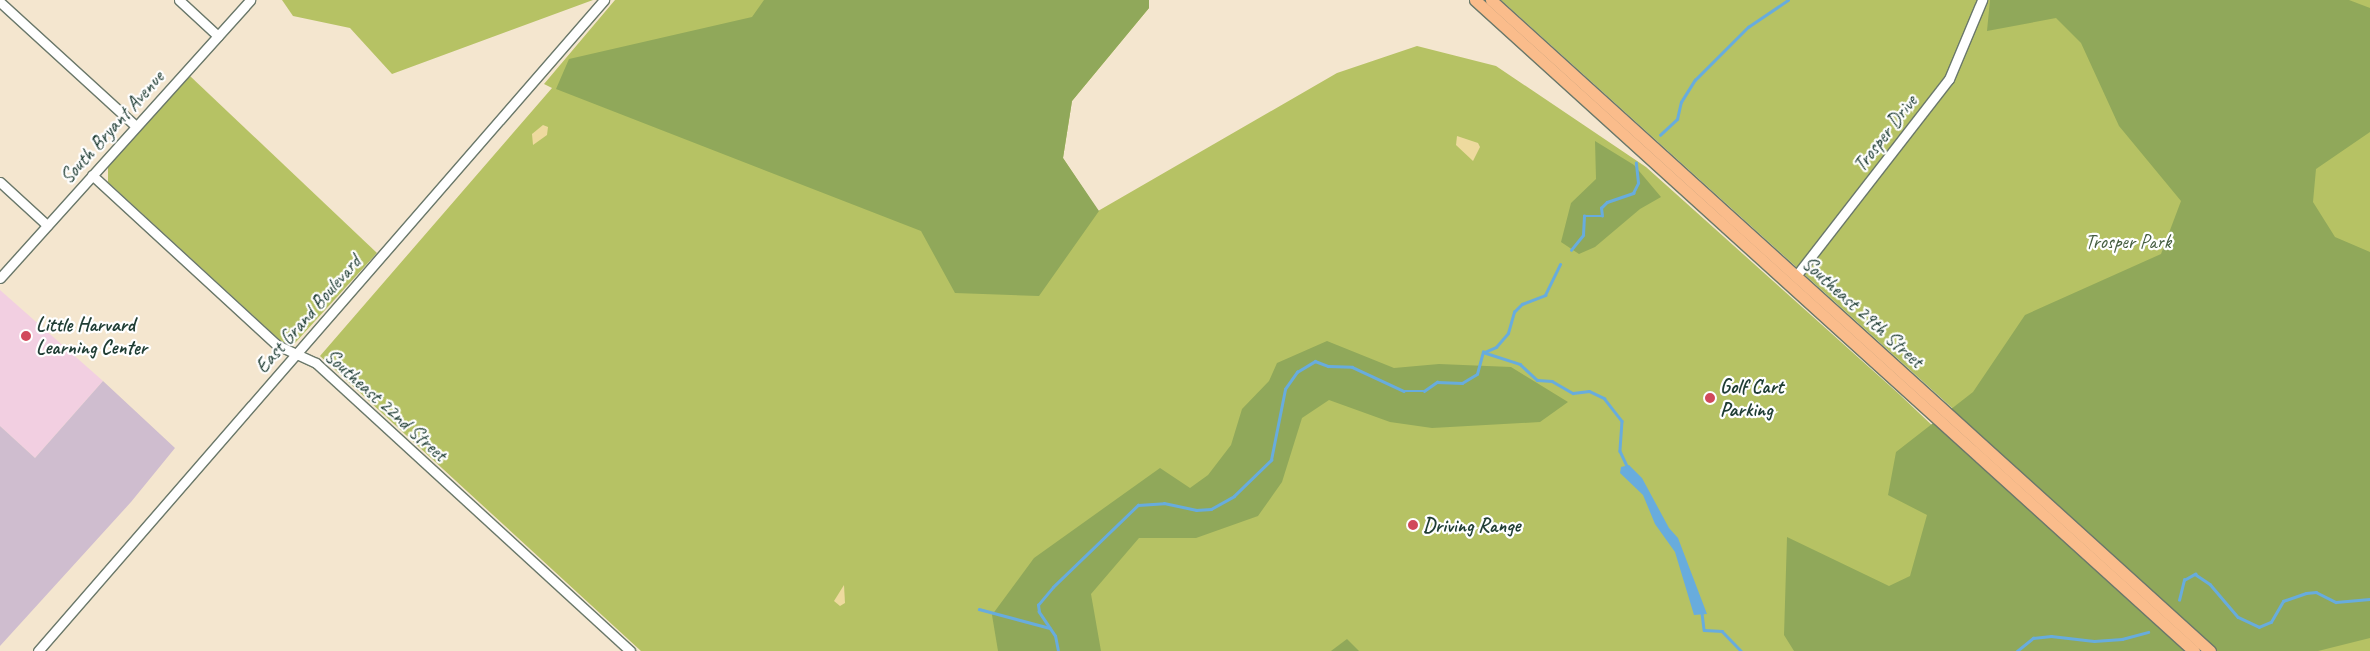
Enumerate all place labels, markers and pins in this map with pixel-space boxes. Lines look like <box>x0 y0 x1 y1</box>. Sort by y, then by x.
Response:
place label: Little Harvard Learning Center <box>36 312 147 359</box>
marker: Little Harvard Learning Center <box>20 330 32 342</box>
place label: Golf Cart Parking <box>1720 374 1784 421</box>
marker: Golf Cart Parking <box>1704 392 1716 404</box>
place label: Driving Range <box>1423 513 1521 537</box>
marker: Driving Range <box>1407 519 1419 531</box>

